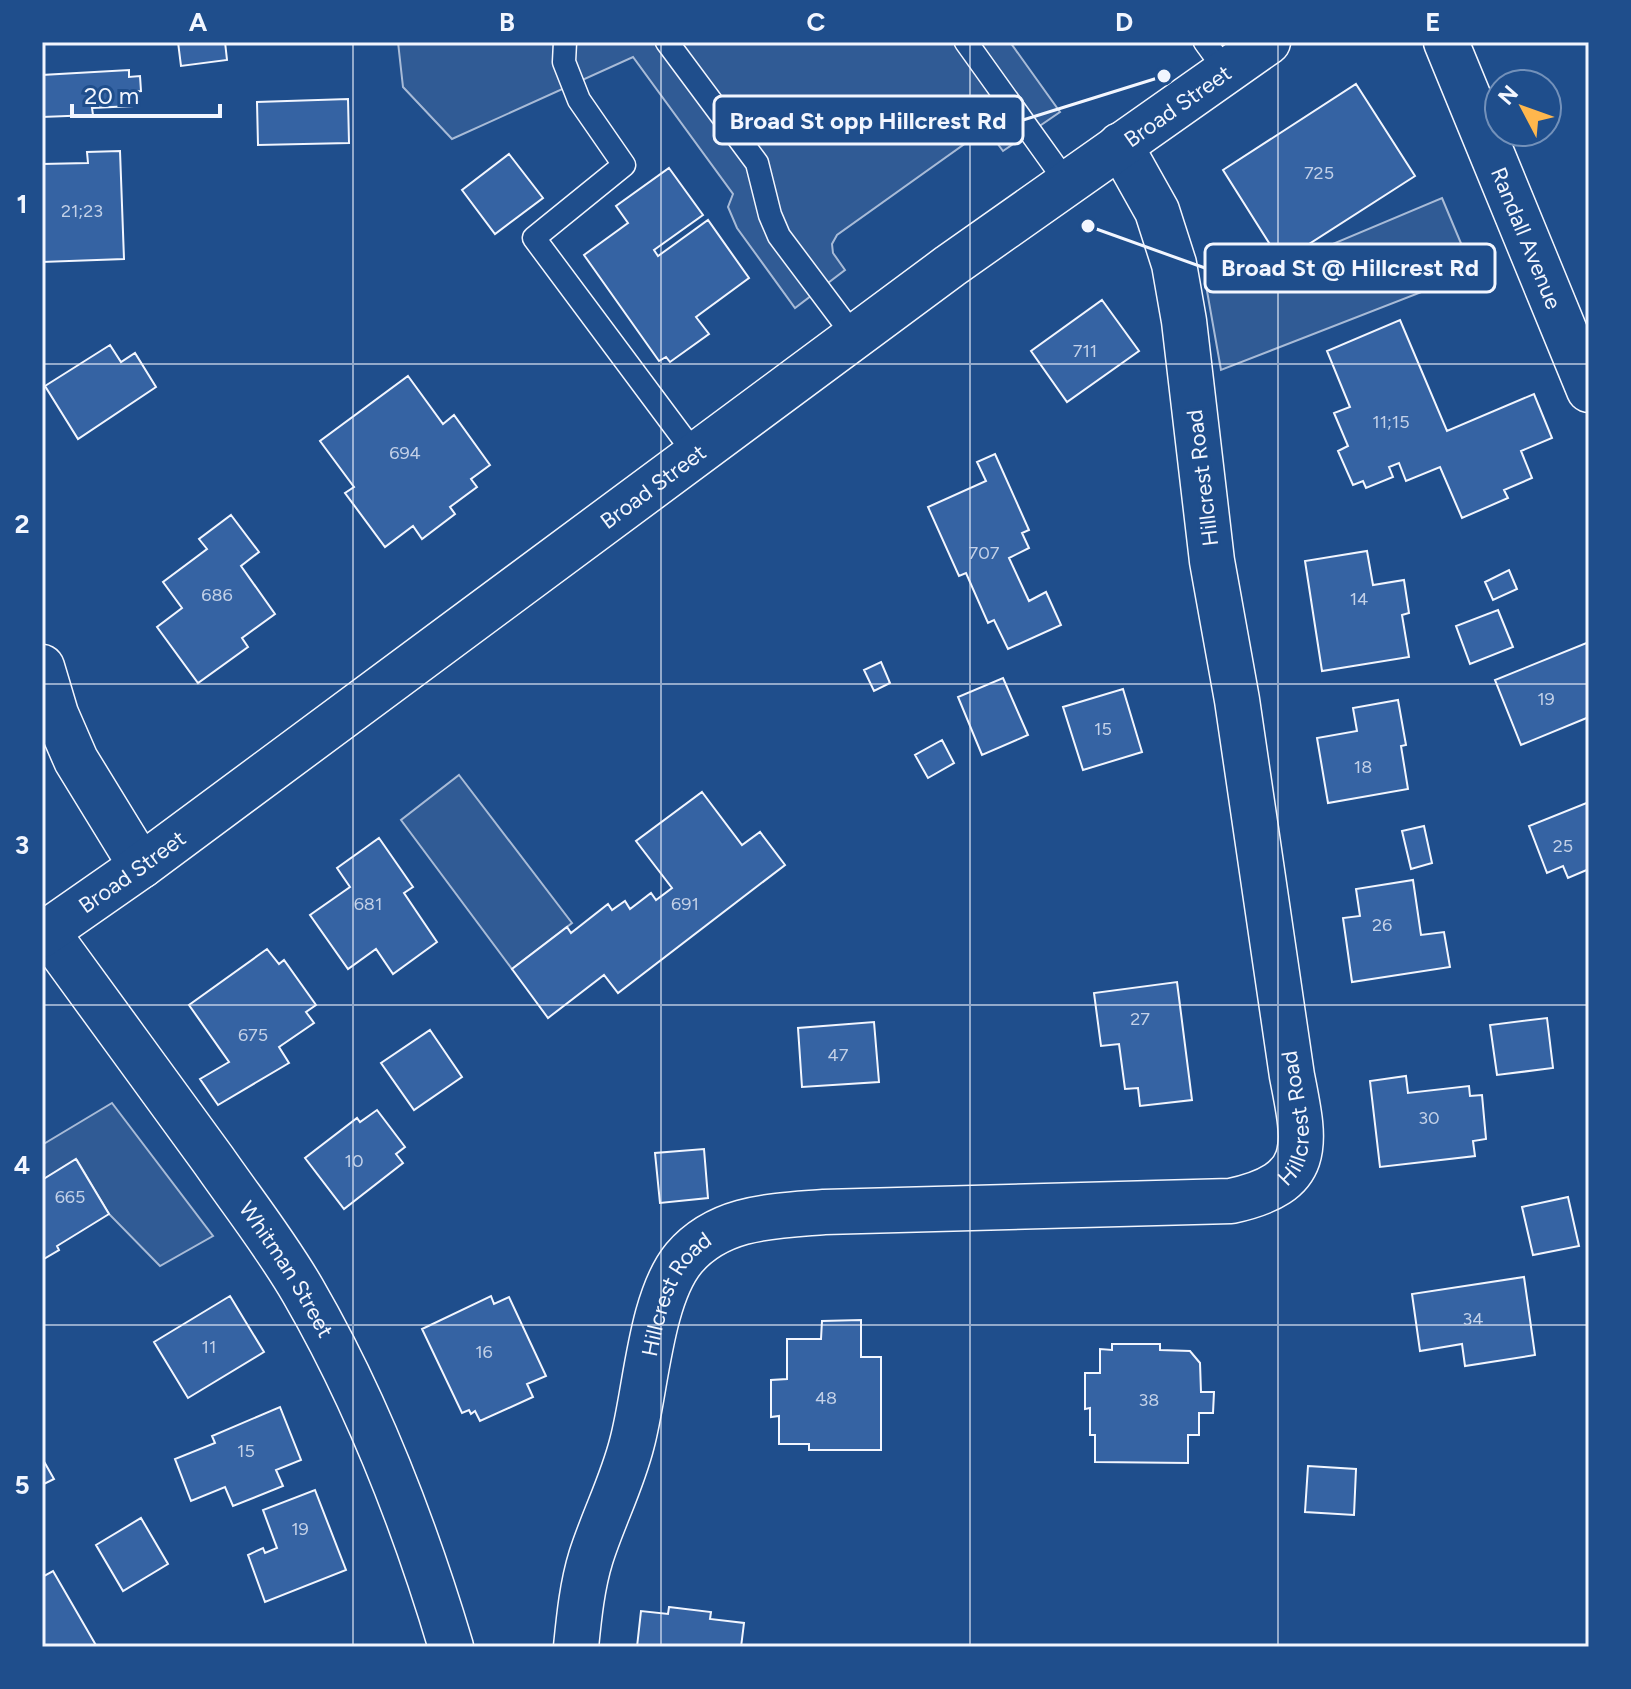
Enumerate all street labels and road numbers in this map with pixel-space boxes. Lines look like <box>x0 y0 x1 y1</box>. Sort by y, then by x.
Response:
street label: Broad Street <box>1119 59 1236 153</box>
street label: Randall Avenue <box>1485 163 1567 313</box>
street label: Hillcrest Road <box>1181 408 1224 548</box>
street label: Broad Street <box>595 439 711 535</box>
street label: Broad Street <box>74 825 191 919</box>
street label: Hillcrest Road <box>1272 1049 1315 1192</box>
street label: Whitman Street <box>233 1196 339 1342</box>
street label: Hillcrest Road <box>636 1226 716 1359</box>

